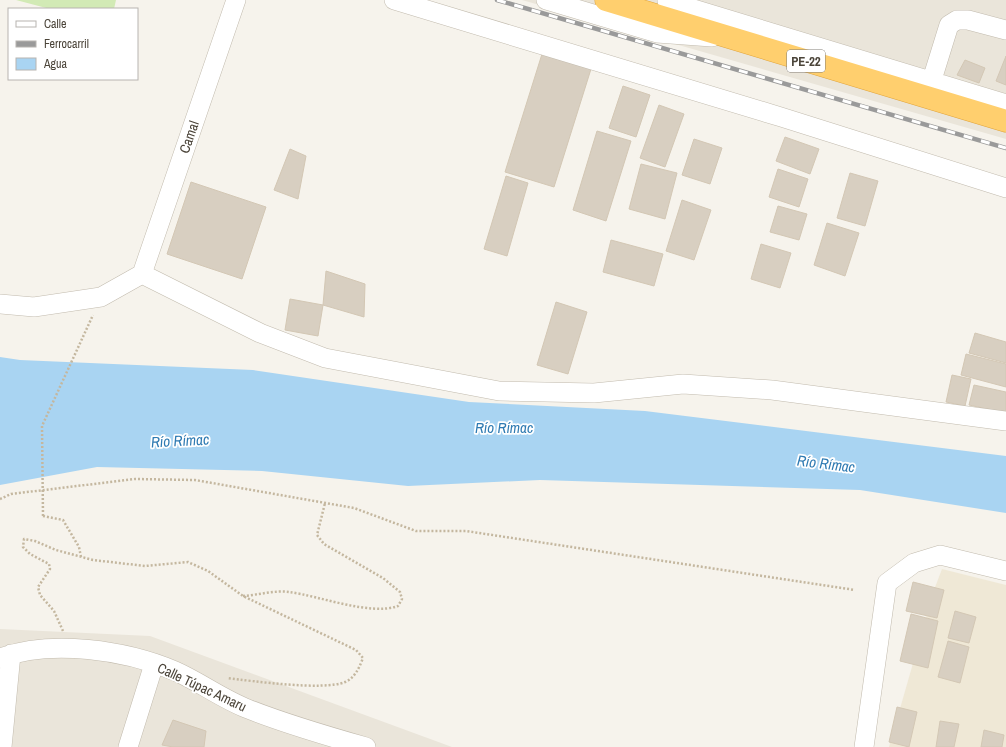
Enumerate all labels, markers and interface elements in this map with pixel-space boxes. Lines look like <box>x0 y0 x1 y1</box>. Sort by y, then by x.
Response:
legend <box>8 8 138 80</box>
text: Calle <box>44 16 66 32</box>
text: Ferrocarril <box>44 36 89 52</box>
road number: PE-22 <box>787 50 825 72</box>
text: Agua <box>43 56 68 72</box>
street label: Camal <box>175 118 203 156</box>
water label: Río Rímac <box>475 417 533 438</box>
water label: Río Rímac <box>150 428 210 453</box>
water label: Río Rímac <box>796 450 856 477</box>
street label: Calle Túpac Amaru <box>154 658 250 716</box>

